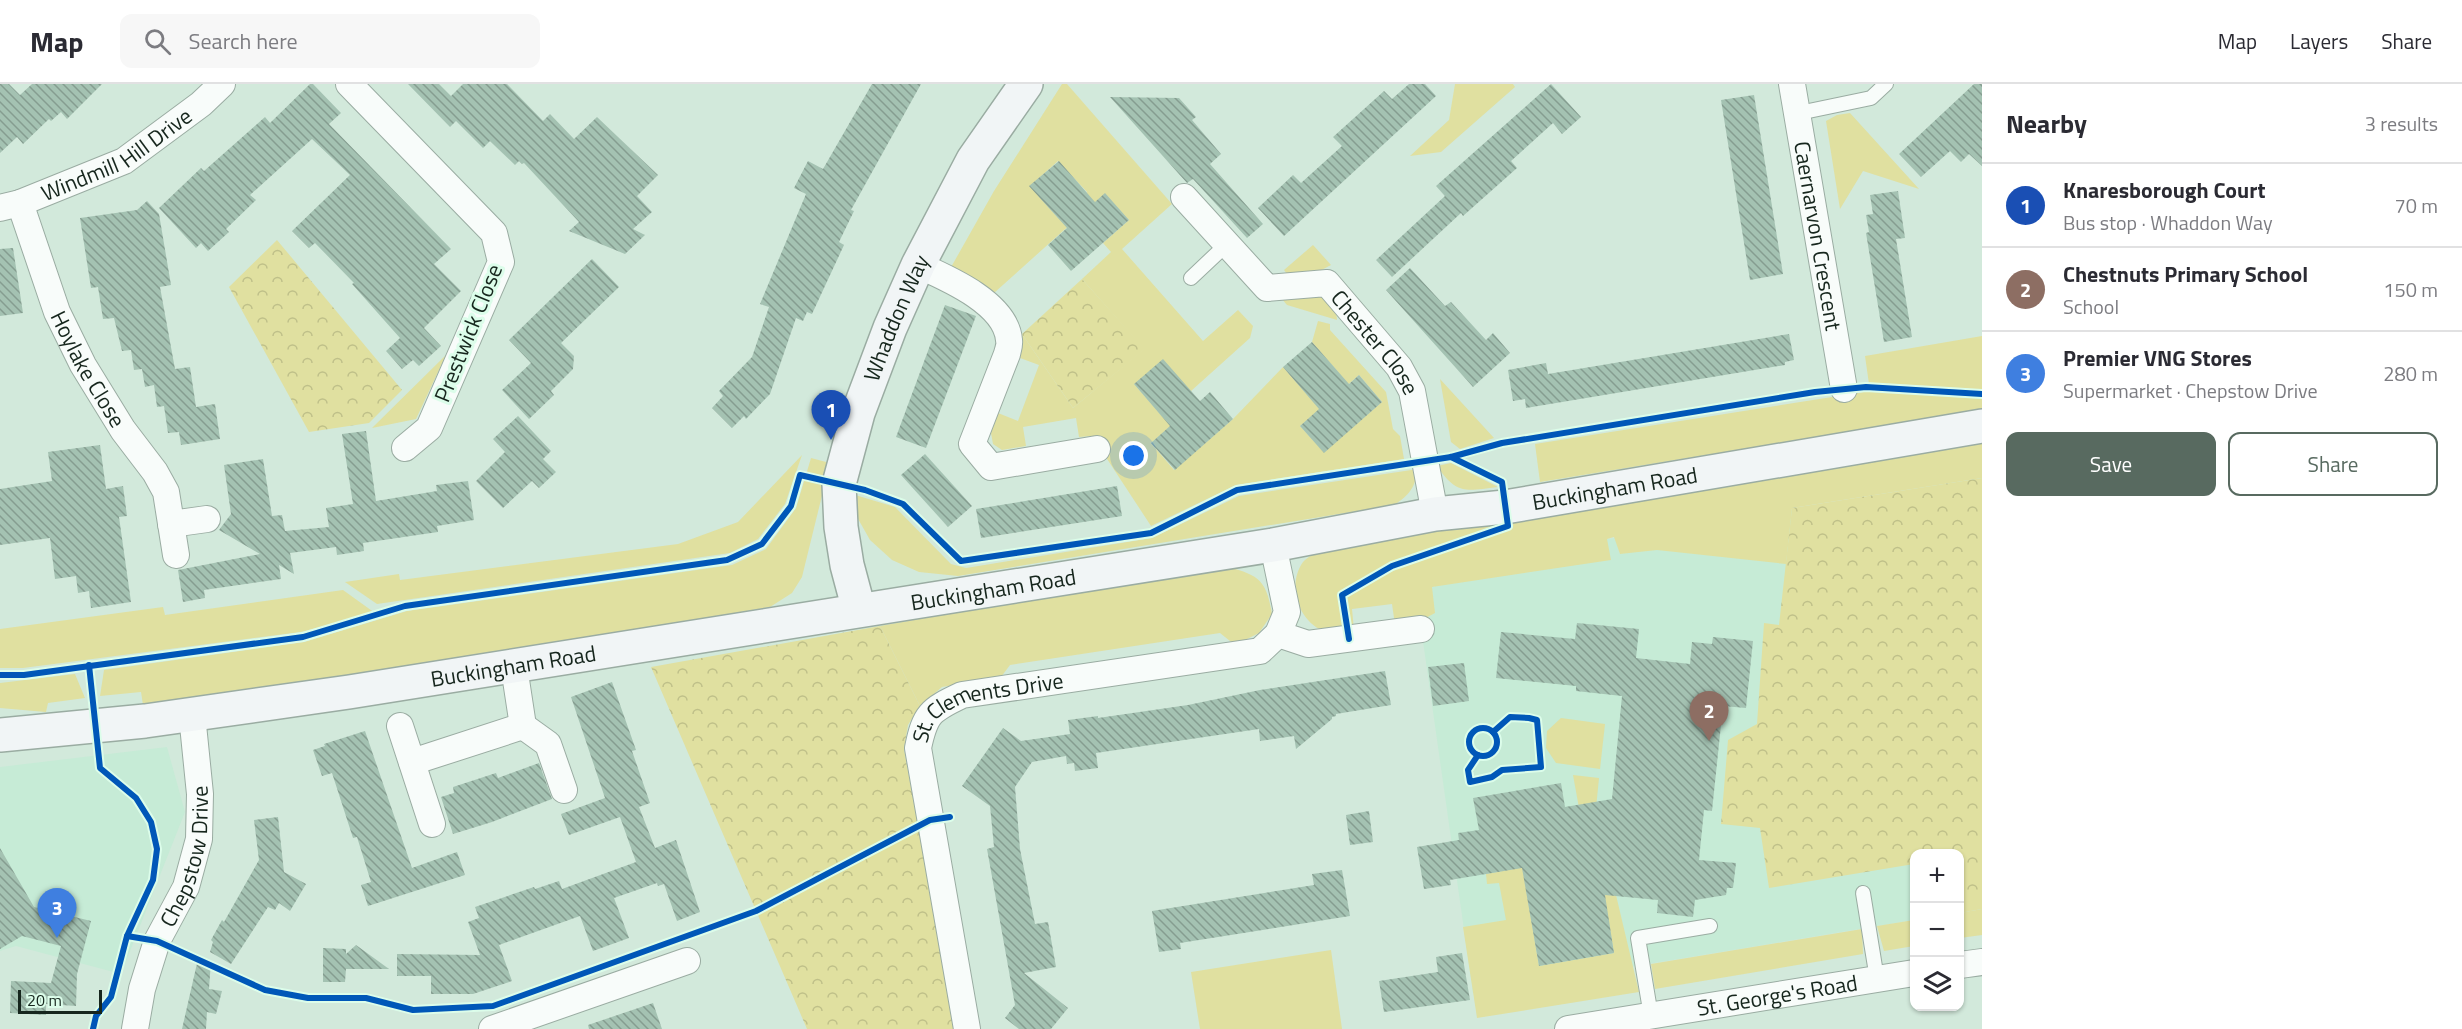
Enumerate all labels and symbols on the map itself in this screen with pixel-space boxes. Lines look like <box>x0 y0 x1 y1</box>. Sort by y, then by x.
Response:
street label: Windmill Hill Drive <box>36 99 199 210</box>
street label: Caernarvon Crescent <box>1785 138 1851 333</box>
street label: Whaddon Way <box>854 248 938 386</box>
street label: Prestwick Close <box>425 259 511 407</box>
street label: Chester Close <box>1323 282 1428 401</box>
street label: Hoylake Close <box>42 305 134 434</box>
pin: 1 <box>812 390 850 440</box>
your location <box>1119 441 1148 470</box>
street label: Buckingham Road <box>1530 458 1700 519</box>
street label: Buckingham Road <box>908 560 1078 619</box>
street label: Buckingham Road <box>428 636 598 696</box>
street label: St. Clements Drive <box>903 663 1066 746</box>
pin: 2 <box>1690 692 1728 741</box>
street label: Chepstow Drive <box>151 784 217 933</box>
pin: 3 <box>38 888 76 938</box>
street label: St. George's Road <box>1695 965 1860 1025</box>
scale bar <box>18 987 102 1014</box>

